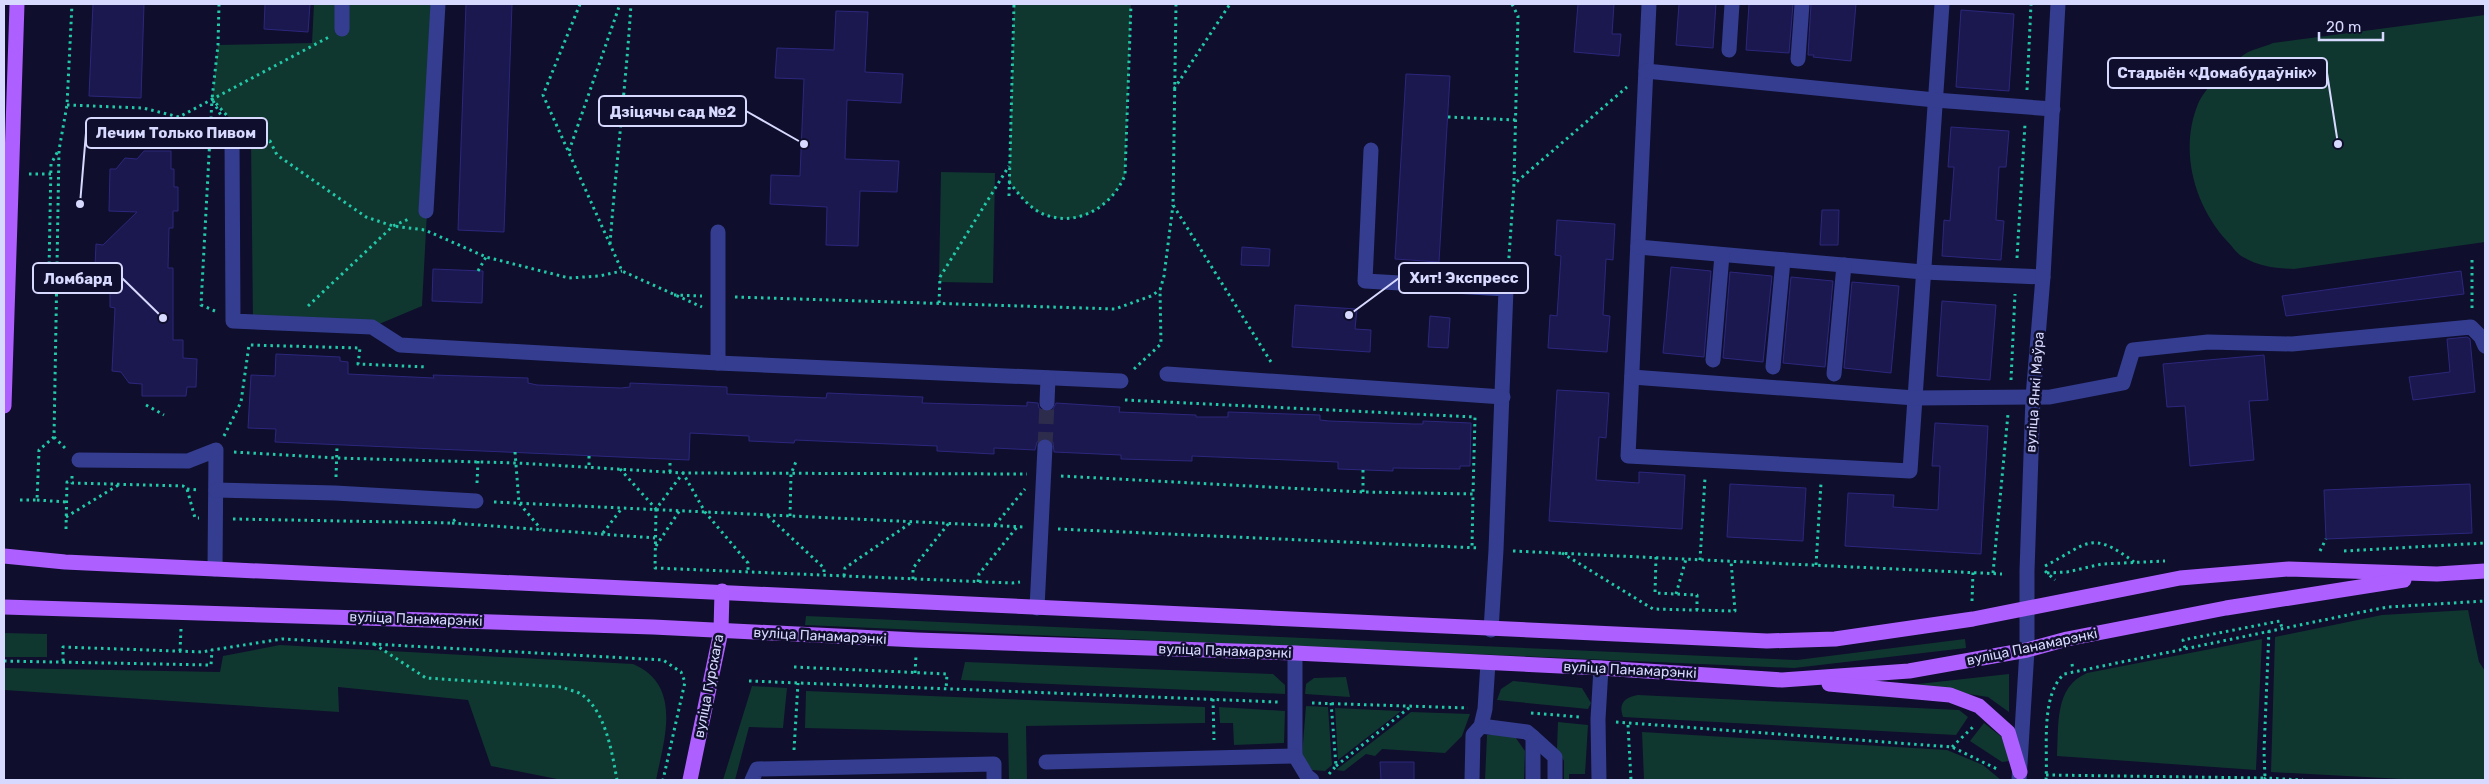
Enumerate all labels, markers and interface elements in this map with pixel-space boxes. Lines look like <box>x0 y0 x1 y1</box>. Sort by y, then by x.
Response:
scale bar <box>2319 10 2383 42</box>
text: 20 m <box>2326 18 2361 36</box>
callout: Стадыён «Домабудаўнік» <box>2108 58 2327 88</box>
text: Стадыён «Домабудаўнік» <box>2117 64 2317 82</box>
callout: Дзіцячы сад №2 <box>599 96 746 126</box>
text: Дзіцячы сад №2 <box>610 103 737 121</box>
callout: Лечим Только Пивом <box>86 118 267 148</box>
text: Лечим Только Пивом <box>96 124 256 142</box>
callout: Ломбард <box>33 263 122 293</box>
callout: Хит! Экспресс <box>1399 263 1528 293</box>
text: Хит! Экспресс <box>1409 269 1519 287</box>
text: Ломбард <box>44 270 113 288</box>
street label: вуліца Янкі Маўра <box>2022 331 2048 453</box>
street label: вуліца Панамарэнкі <box>349 608 483 630</box>
street label: вуліца Панамарэнкі <box>753 624 887 648</box>
street label: вуліца Панамарэнкі <box>1965 625 2099 669</box>
street label: вуліца Гурскага <box>691 633 727 739</box>
street label: вуліца Панамарэнкі <box>1158 640 1292 662</box>
street label: вуліца Панамарэнкі <box>1563 658 1697 682</box>

